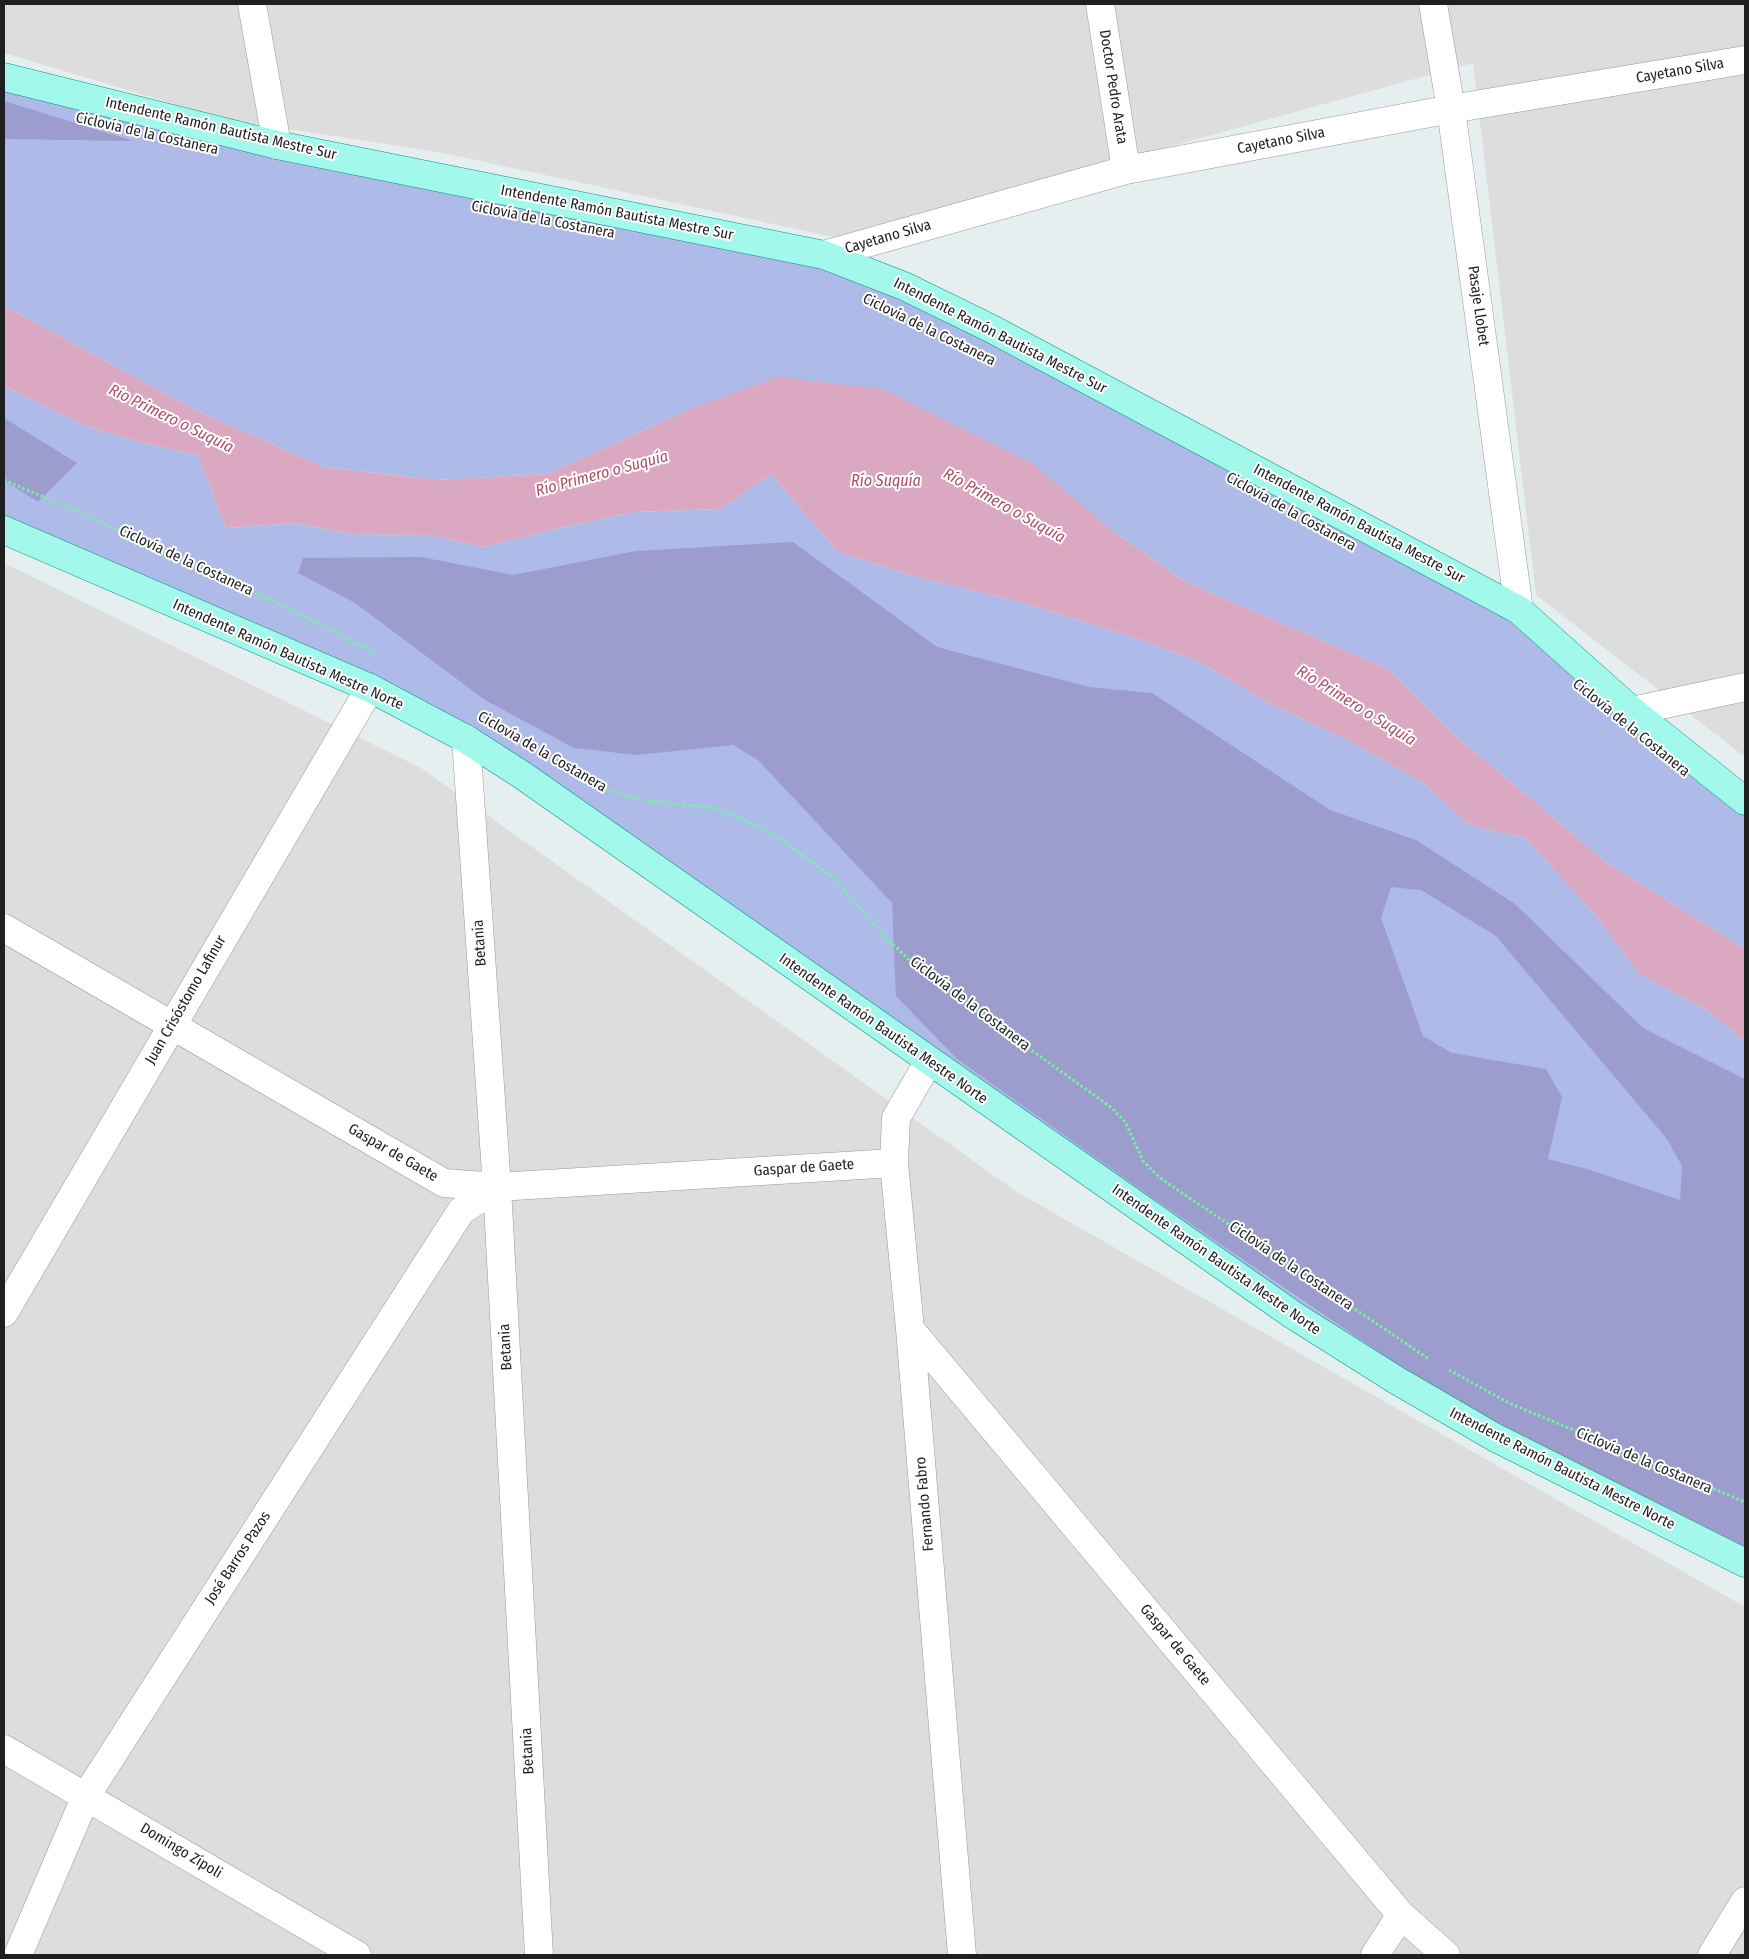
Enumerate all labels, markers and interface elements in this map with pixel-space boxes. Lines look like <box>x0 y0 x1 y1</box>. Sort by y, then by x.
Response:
street label: Doctor Pedro Arata <box>1095 29 1131 145</box>
street label: Cayetano Silva <box>1635 54 1725 88</box>
street label: Intendente Ramón Bautista Mestre Sur <box>104 94 338 164</box>
street label: Ciclovía de la Costanera <box>74 109 220 159</box>
street label: Cayetano Silva <box>1236 124 1326 158</box>
street label: Intendente Ramón Bautista Mestre Sur <box>499 182 735 244</box>
street label: Ciclovía de la Costanera <box>470 197 616 243</box>
street label: Cayetano Silva <box>843 216 933 258</box>
street label: Pasaje Llobet <box>1463 265 1493 347</box>
street label: Intendente Ramón Bautista Mestre Sur <box>890 274 1110 398</box>
street label: Ciclovía de la Costanera <box>860 290 998 370</box>
water label: Río Primero o Suquía <box>106 380 236 458</box>
water label: Río Primero o Suquía <box>534 447 670 501</box>
street label: Intendente Ramón Bautista Mestre Sur <box>1250 460 1468 588</box>
water label: Río Primero o Suquía <box>940 465 1068 547</box>
street label: Ciclovía de la Costanera <box>1223 469 1359 555</box>
water label: Río Suquía <box>851 472 921 492</box>
street label: Ciclovía de la Costanera <box>116 522 256 600</box>
street label: Intendente Ramón Bautista Mestre Norte <box>170 596 406 714</box>
water label: Río Primero o Suquía <box>1293 662 1419 750</box>
street label: Ciclovía de la Costanera <box>1569 675 1693 781</box>
street label: Ciclovía de la Costanera <box>474 708 610 796</box>
street label: Betania <box>469 919 491 967</box>
street label: Juan Crisóstomo Lafinur <box>142 932 230 1068</box>
street label: Intendente Ramón Bautista Mestre Norte <box>775 950 991 1108</box>
street label: Ciclovía de la Costanera <box>906 953 1034 1055</box>
street label: Gaspar de Gaete <box>345 1120 441 1186</box>
street label: Gaspar de Gaete <box>753 1156 855 1180</box>
street label: Intendente Ramón Bautista Mestre Norte <box>1108 1181 1324 1339</box>
street label: Ciclovía de la Costanera <box>1226 1218 1356 1314</box>
street label: Betania <box>496 1323 516 1371</box>
street label: Intendente Ramón Bautista Mestre Norte <box>1446 1404 1678 1534</box>
street label: Ciclovía de la Costanera <box>1573 1424 1715 1498</box>
street label: Fernando Fabro <box>912 1456 938 1552</box>
street label: José Barros Pazos <box>201 1508 275 1608</box>
street label: Gaspar de Gaete <box>1136 1601 1214 1689</box>
street label: Betania <box>518 1727 538 1775</box>
street label: Domingo Zípoli <box>137 1819 225 1883</box>

